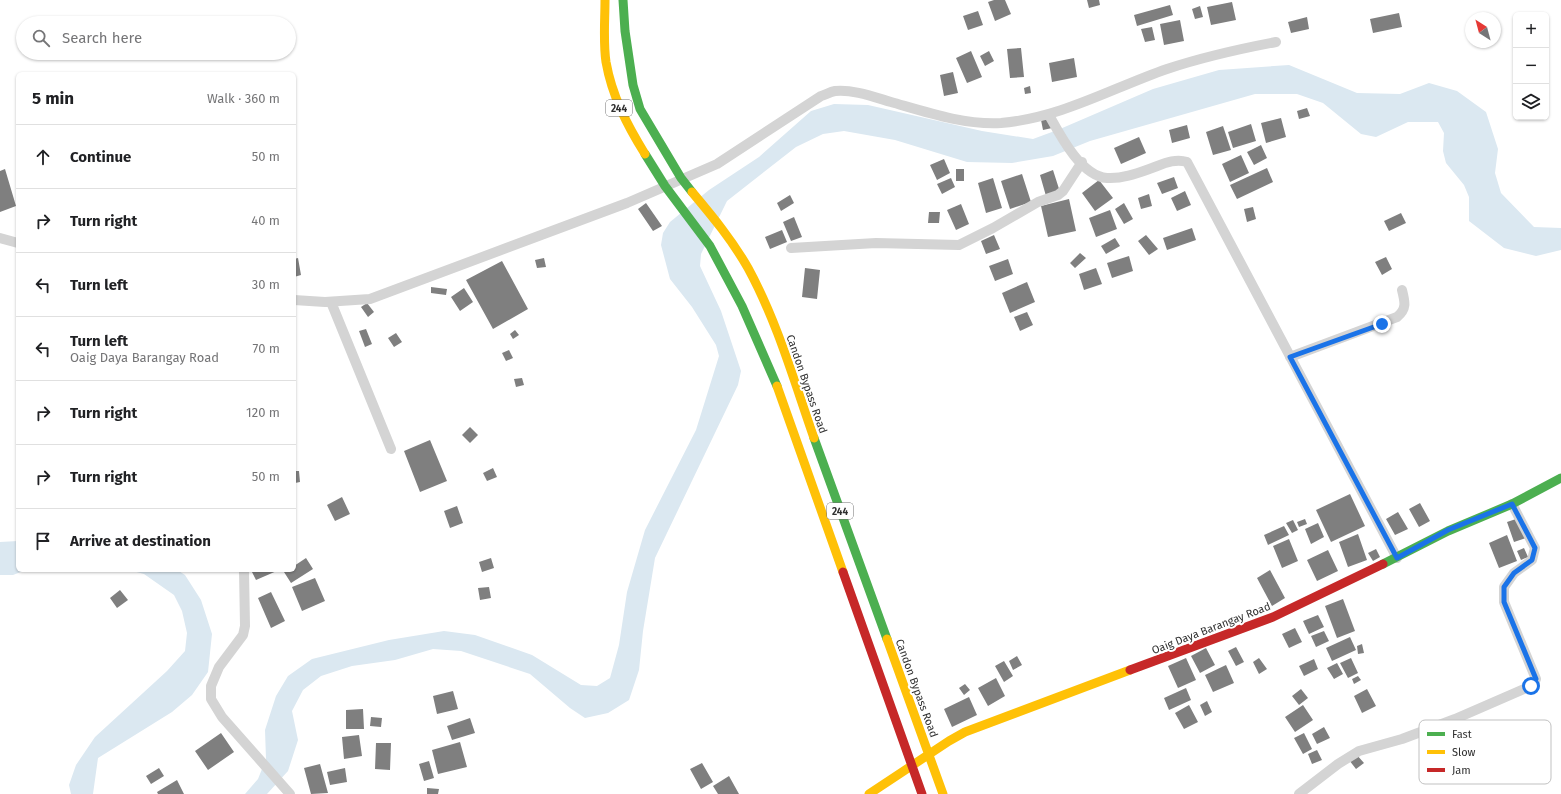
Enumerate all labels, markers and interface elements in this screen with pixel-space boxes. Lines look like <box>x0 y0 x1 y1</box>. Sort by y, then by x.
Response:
north arrow <box>1465 12 1501 48</box>
map controls <box>1513 12 1549 120</box>
button: + <box>1513 12 1549 48</box>
search box <box>16 16 296 60</box>
icon: search <box>30 27 52 49</box>
text: Search here <box>62 29 142 47</box>
button: − <box>1513 48 1549 84</box>
button: layers <box>1513 84 1549 120</box>
text: 5 min <box>32 88 74 109</box>
text: Walk · 360 m <box>207 91 280 106</box>
road number: 244 <box>606 100 632 116</box>
icon: ahead <box>32 146 54 168</box>
text: Continue <box>70 148 131 166</box>
text: 50 m <box>252 149 280 164</box>
icon: right <box>32 210 54 232</box>
text: Turn right <box>70 212 137 230</box>
text: 40 m <box>251 213 280 228</box>
icon: left <box>32 274 54 296</box>
text: Turn left <box>70 276 128 294</box>
text: 30 m <box>252 277 280 292</box>
route end <box>1373 315 1391 333</box>
text: Turn left <box>70 332 128 350</box>
street label: Candon Bypass Road <box>784 333 830 435</box>
icon: left <box>32 338 54 360</box>
text: 70 m <box>253 341 280 356</box>
text: Oaig Daya Barangay Road <box>70 350 219 365</box>
icon: right <box>32 402 54 424</box>
text: Turn right <box>70 404 137 422</box>
text: 120 m <box>246 405 280 420</box>
icon: right <box>32 466 54 488</box>
text: Turn right <box>70 468 137 486</box>
text: 50 m <box>252 469 280 484</box>
road number: 244 <box>827 503 853 519</box>
icon: arrive <box>32 530 54 552</box>
text: Arrive at destination <box>70 532 211 550</box>
street label: Oaig Daya Barangay Road <box>1150 600 1272 657</box>
street label: Candon Bypass Road <box>893 637 940 739</box>
route start <box>1522 677 1540 695</box>
legend <box>1419 720 1551 784</box>
text: Fast <box>1452 728 1472 741</box>
text: Slow <box>1452 746 1476 759</box>
text: Jam <box>1452 764 1471 777</box>

